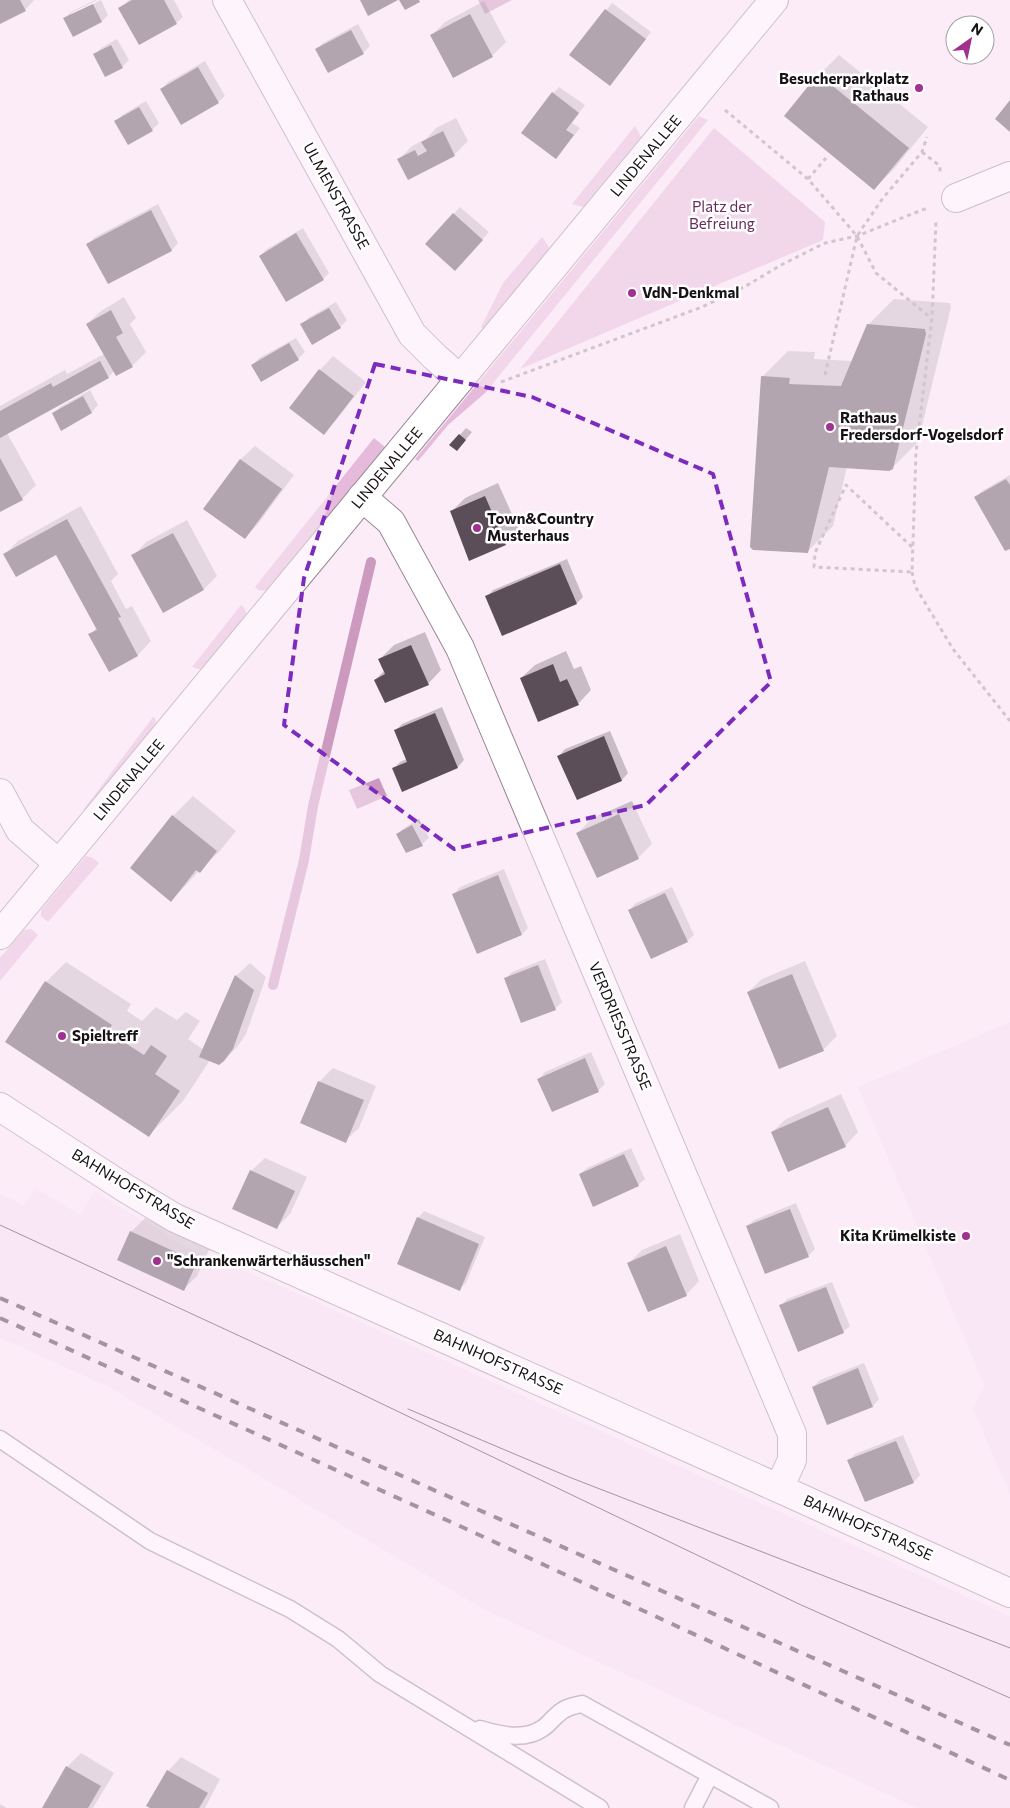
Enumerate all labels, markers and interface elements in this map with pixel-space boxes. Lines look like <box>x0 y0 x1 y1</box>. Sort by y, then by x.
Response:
north arrow <box>945 15 995 65</box>
text: N <box>968 19 986 39</box>
place label: Besucherparkplatz Rathaus <box>779 69 909 104</box>
marker: Besucherparkplatz Rathaus <box>913 82 925 94</box>
street label: LINDENALLEE <box>606 111 685 200</box>
street label: ULMENSTRASSE <box>300 139 374 252</box>
park label: Platz der Befreiung <box>689 197 755 232</box>
place label: VdN-Denkmal <box>642 283 739 301</box>
marker: VdN-Denkmal <box>626 287 638 299</box>
place label: Rathaus Fredersdorf-Vogelsdorf <box>840 408 1004 443</box>
marker: Rathaus Fredersdorf-Vogelsdorf <box>824 421 836 433</box>
street label: LINDENALLEE <box>347 423 426 512</box>
place label: Town&Country Musterhaus <box>487 509 595 544</box>
marker: Town&Country Musterhaus <box>471 522 483 534</box>
street label: LINDENALLEE <box>89 735 168 824</box>
street label: VERDRIESSTRASSE <box>586 959 656 1092</box>
place label: Spieltreff <box>72 1026 138 1044</box>
marker: Spieltreff <box>56 1030 68 1042</box>
street label: BAHNHOFSTRASSE <box>69 1144 198 1232</box>
place label: Kita Krümelkiste <box>840 1226 956 1244</box>
marker: Kita Krümelkiste <box>960 1230 972 1242</box>
place label: "Schrankenwärterhäusschen" <box>167 1251 370 1269</box>
marker: "Schrankenwärterhäusschen" <box>151 1255 163 1267</box>
street label: BAHNHOFSTRASSE <box>431 1324 566 1398</box>
street label: BAHNHOFSTRASSE <box>801 1490 936 1564</box>

